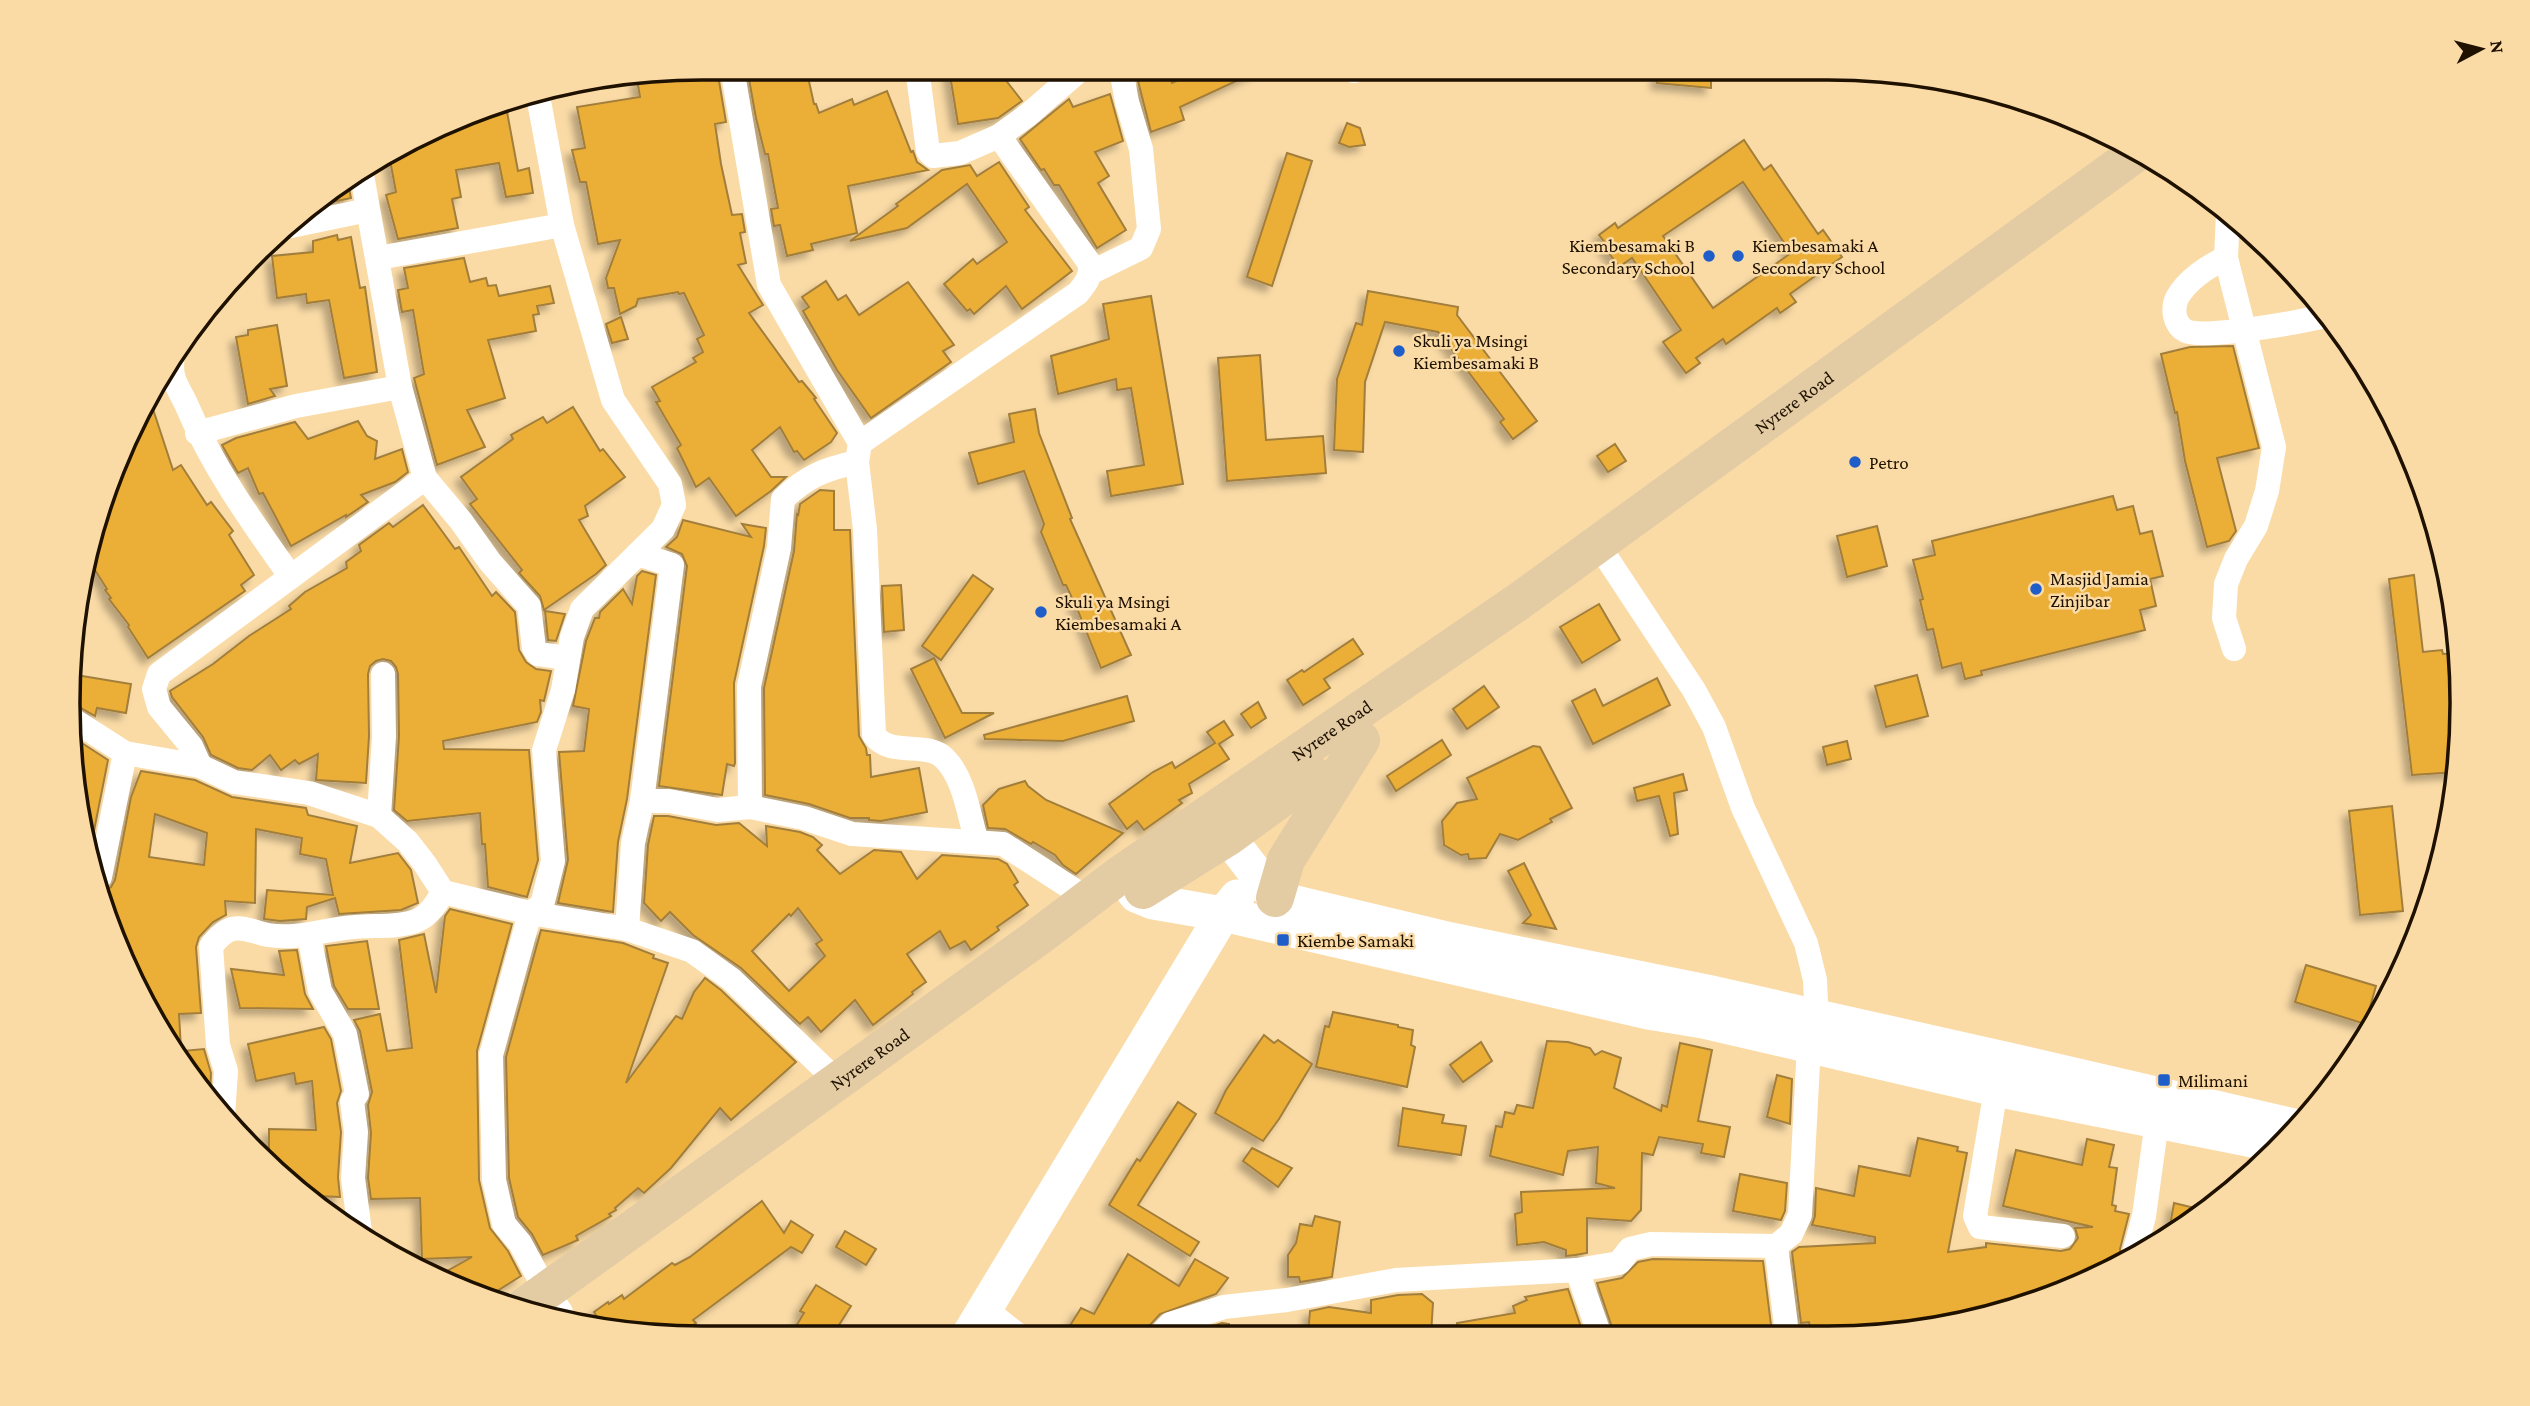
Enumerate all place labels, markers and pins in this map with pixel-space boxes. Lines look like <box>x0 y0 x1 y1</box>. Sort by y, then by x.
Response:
place label: Kiembesamaki B Secondary School <box>1562 235 1695 278</box>
place label: Kiembesamaki A Secondary School <box>1752 235 1885 278</box>
marker: Kiembesamaki B Secondary School <box>1701 248 1717 264</box>
marker: Kiembesamaki A Secondary School <box>1730 248 1746 264</box>
place label: Skuli ya Msingi Kiembesamaki B <box>1413 330 1539 373</box>
marker: Skuli ya Msingi Kiembesamaki B <box>1391 343 1407 359</box>
place label: Petro <box>1869 452 1909 473</box>
marker: Petro <box>1847 454 1863 470</box>
place label: Masjid Jamia Zinjibar <box>2050 568 2149 612</box>
marker: Masjid Jamia Zinjibar <box>2028 581 2044 597</box>
place label: Skuli ya Msingi Kiembesamaki A <box>1055 591 1182 634</box>
marker: Skuli ya Msingi Kiembesamaki A <box>1033 604 1049 620</box>
place label: Kiembe Samaki <box>1297 930 1414 951</box>
marker: Kiembe Samaki <box>1275 932 1291 948</box>
place label: Milimani <box>2178 1070 2248 1091</box>
marker: Milimani <box>2156 1072 2172 1088</box>

